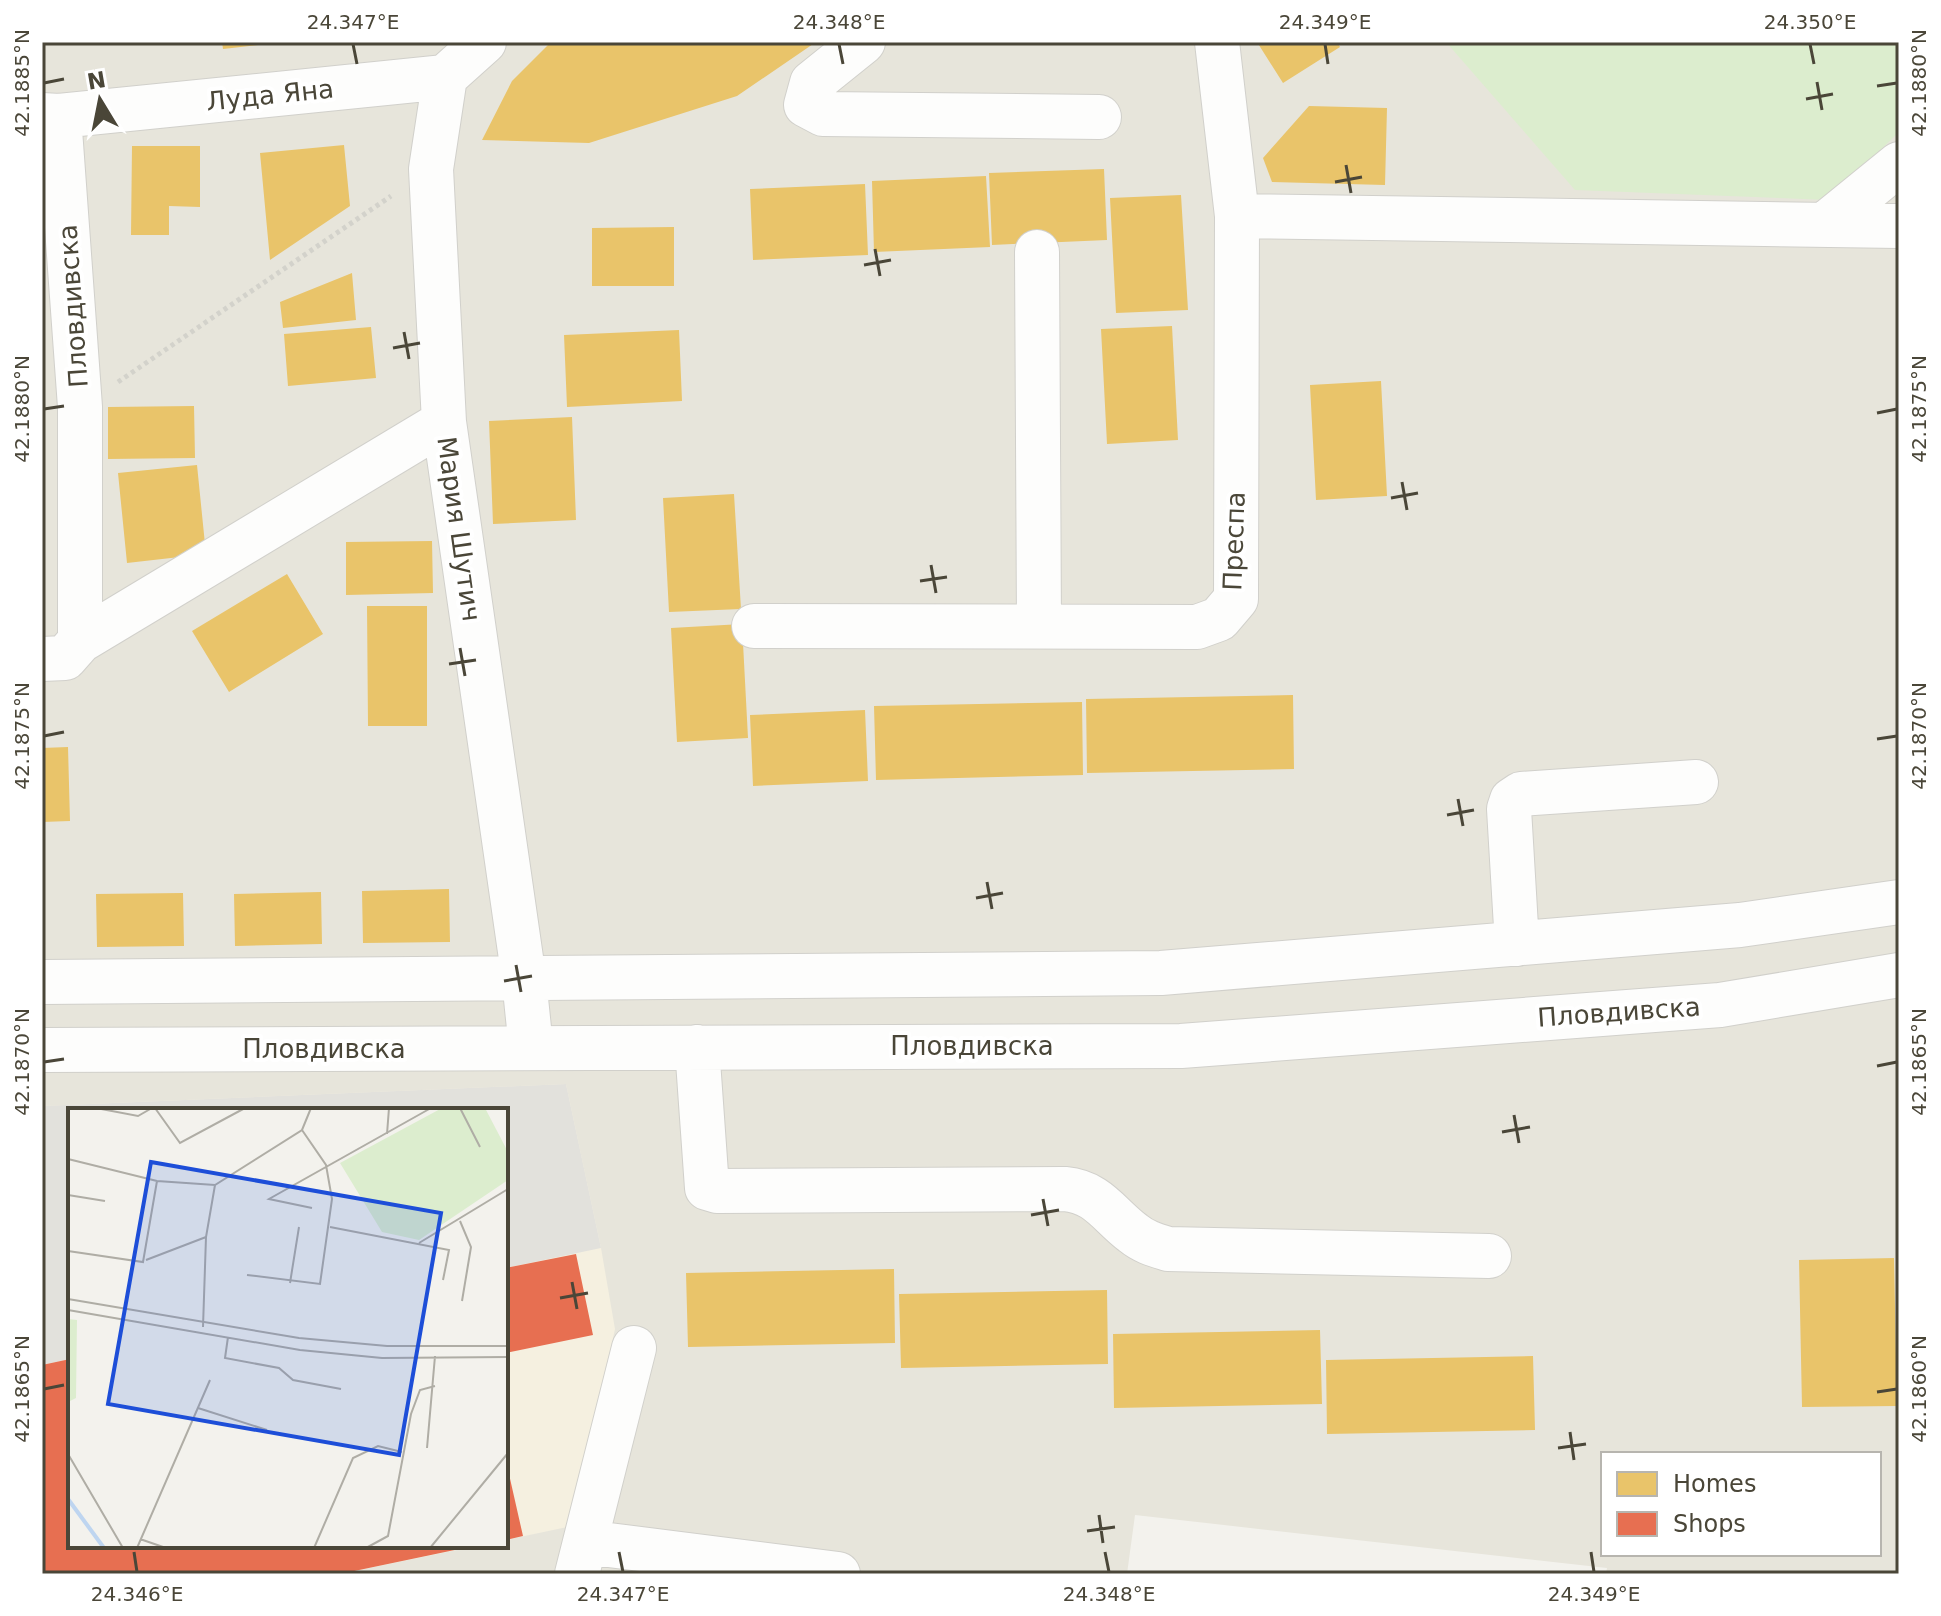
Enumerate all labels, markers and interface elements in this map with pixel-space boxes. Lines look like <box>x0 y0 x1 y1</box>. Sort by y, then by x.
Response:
text: 24.347°E <box>307 10 399 34</box>
text: 24.348°E <box>793 10 885 34</box>
text: 24.349°E <box>1279 10 1371 34</box>
text: 24.350°E <box>1764 10 1856 34</box>
text: 42.1885°N <box>10 29 34 137</box>
text: 42.1880°N <box>1907 29 1931 137</box>
north arrow <box>60 60 140 140</box>
text: N <box>85 67 108 95</box>
street label: Луда Яна <box>205 73 335 117</box>
street label: Пловдивска <box>52 223 94 389</box>
text: 42.1880°N <box>10 355 34 463</box>
text: 42.1875°N <box>1907 355 1931 463</box>
street label: Мария Шутич <box>431 435 487 623</box>
street label: Преспа <box>1217 491 1251 591</box>
text: 42.1875°N <box>10 682 34 790</box>
text: 42.1870°N <box>1907 682 1931 790</box>
street label: Пловдивска <box>1536 991 1702 1033</box>
text: 42.1870°N <box>10 1008 34 1116</box>
text: 42.1865°N <box>1907 1008 1931 1116</box>
street label: Пловдивска <box>890 1031 1054 1061</box>
street label: Пловдивска <box>242 1034 406 1064</box>
inset map <box>68 1108 508 1548</box>
text: 42.1865°N <box>10 1335 34 1443</box>
text: 42.1860°N <box>1907 1335 1931 1443</box>
legend <box>1601 1452 1881 1556</box>
text: Homes <box>1673 1470 1756 1498</box>
text: Shops <box>1673 1510 1746 1538</box>
text: 24.346°E <box>91 1582 183 1606</box>
text: 24.347°E <box>577 1582 669 1606</box>
text: 24.348°E <box>1063 1582 1155 1606</box>
text: 24.349°E <box>1548 1582 1640 1606</box>

